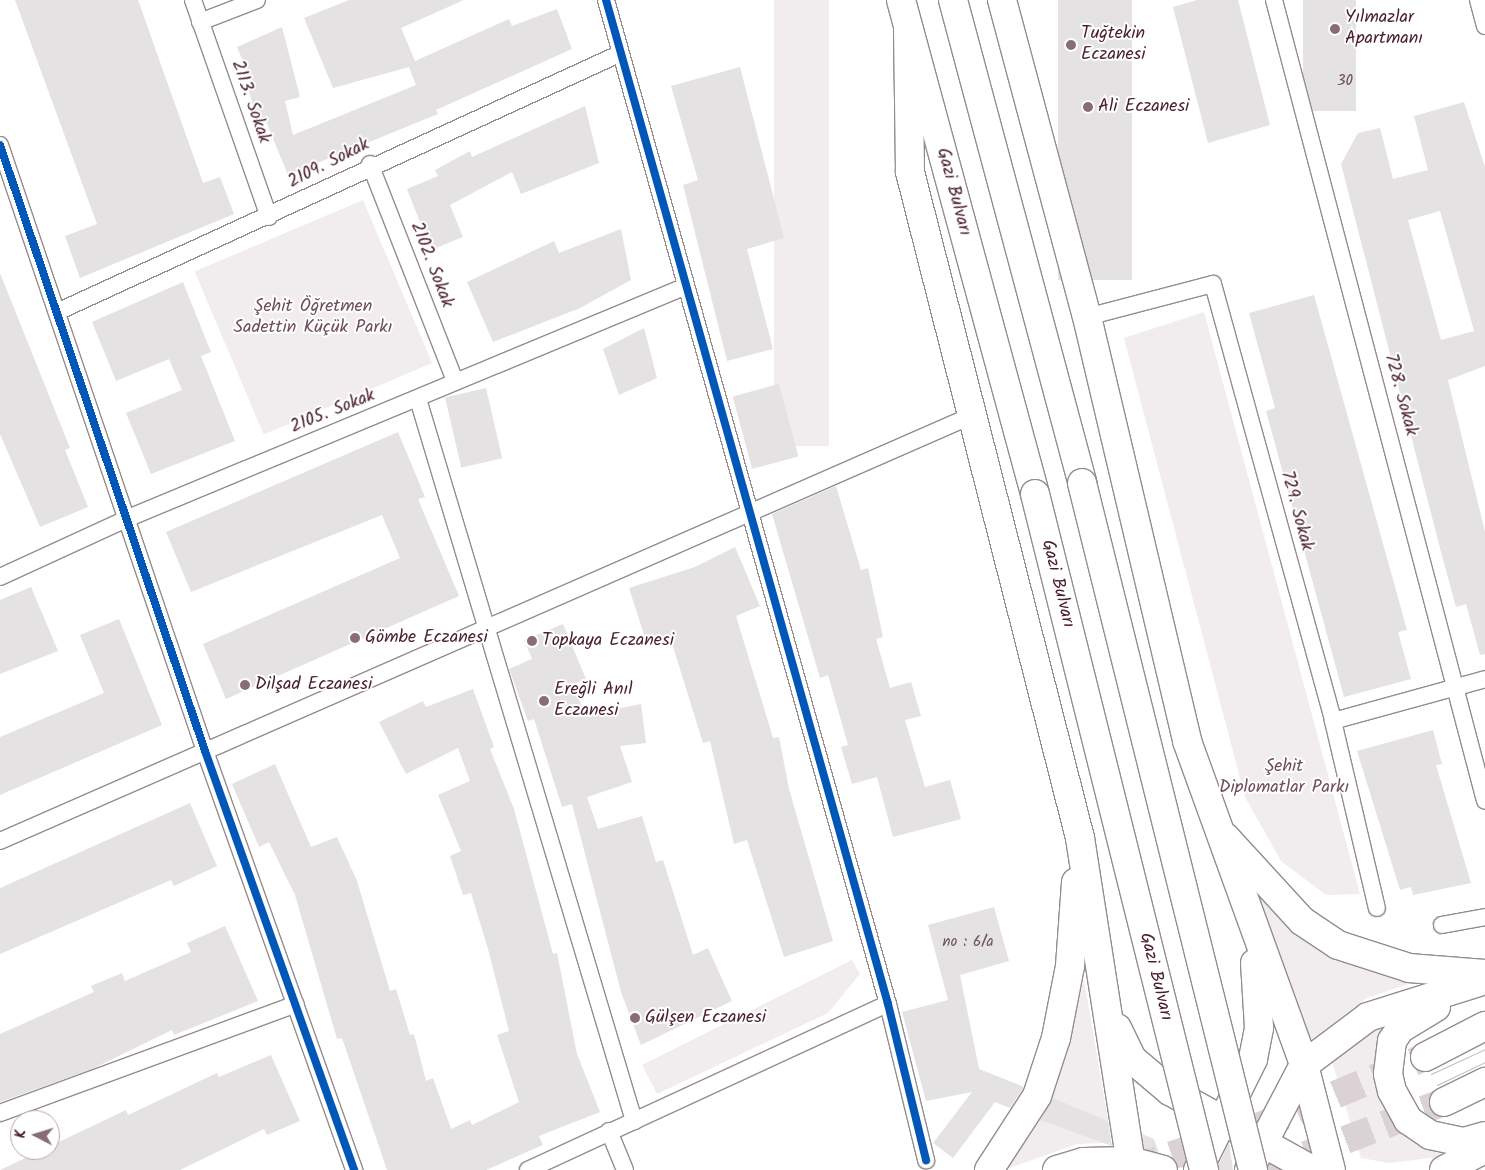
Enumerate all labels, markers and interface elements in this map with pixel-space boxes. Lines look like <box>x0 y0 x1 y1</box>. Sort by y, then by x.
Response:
place label: Yılmazlar Apartmanı <box>1345 8 1423 50</box>
marker: Yılmazlar Apartmanı <box>1329 23 1341 35</box>
place label: Tuğtekin Eczanesi <box>1081 24 1146 66</box>
marker: Tuğtekin Eczanesi <box>1065 39 1077 51</box>
street label: 2113. Sokak <box>226 58 274 146</box>
house number: 30 <box>1337 73 1353 91</box>
place label: Ali Eczanesi <box>1098 96 1189 118</box>
marker: Ali Eczanesi <box>1082 101 1094 113</box>
street label: 2109. Sokak <box>285 134 373 194</box>
street label: Gazi Bulvarı <box>931 146 975 238</box>
street label: 2102. Sokak <box>405 219 457 311</box>
park label: Şehit Öğretmen Sadettin Küçük Parkı <box>234 297 392 340</box>
street label: 728. Sokak <box>1379 352 1421 438</box>
street label: 2105. Sokak <box>288 385 378 439</box>
street label: 729. Sokak <box>1275 469 1317 553</box>
street label: Gazi Bulvarı <box>1036 538 1078 630</box>
place label: Gömbe Eczanesi <box>365 627 488 649</box>
place label: Topkaya Eczanesi <box>542 630 674 652</box>
marker: Gömbe Eczanesi <box>349 632 361 644</box>
marker: Topkaya Eczanesi <box>526 635 538 647</box>
place label: Dilşad Eczanesi <box>255 674 372 696</box>
marker: Dilşad Eczanesi <box>239 679 251 691</box>
place label: Ereğli Anıl Eczanesi <box>554 680 633 722</box>
marker: Ereğli Anıl Eczanesi <box>538 695 550 707</box>
park label: Şehit Diplomatlar Parkı <box>1219 757 1349 800</box>
street label: Gazi Bulvarı <box>1134 931 1176 1023</box>
house number: no : 6/a <box>942 934 994 952</box>
place label: Gülşen Eczanesi <box>645 1007 766 1029</box>
marker: Gülşen Eczanesi <box>629 1012 641 1024</box>
north arrow <box>10 1110 60 1160</box>
text: K <box>10 1129 32 1139</box>

